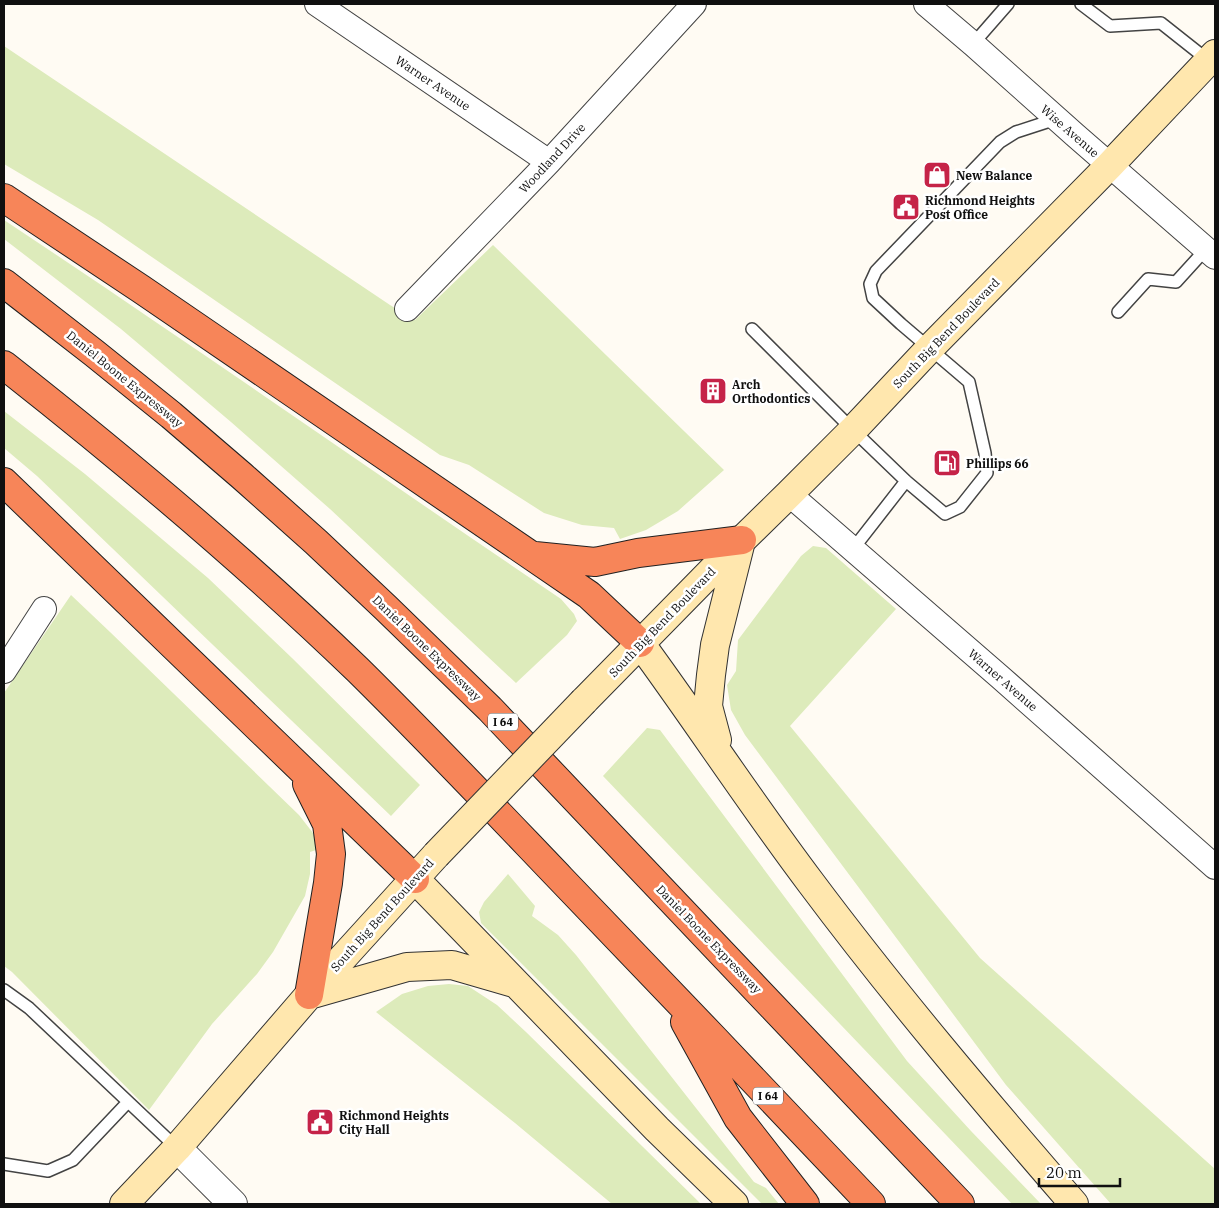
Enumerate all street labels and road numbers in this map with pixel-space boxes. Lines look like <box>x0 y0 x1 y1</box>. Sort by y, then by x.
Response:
street label: Warner Avenue <box>393 52 473 114</box>
street label: Wise Avenue <box>1038 102 1102 160</box>
street label: Woodland Drive <box>516 120 588 196</box>
street label: South Big Bend Boulevard <box>890 275 1002 391</box>
street label: Daniel Boone Expressway <box>64 328 187 431</box>
street label: South Big Bend Boulevard <box>606 564 718 680</box>
street label: Daniel Boone Expressway <box>370 592 485 704</box>
street label: Warner Avenue <box>965 646 1041 714</box>
road number: I 64 <box>488 714 518 730</box>
street label: South Big Bend Boulevard <box>327 855 437 975</box>
street label: Daniel Boone Expressway <box>653 882 765 997</box>
road number: I 64 <box>753 1088 783 1104</box>

